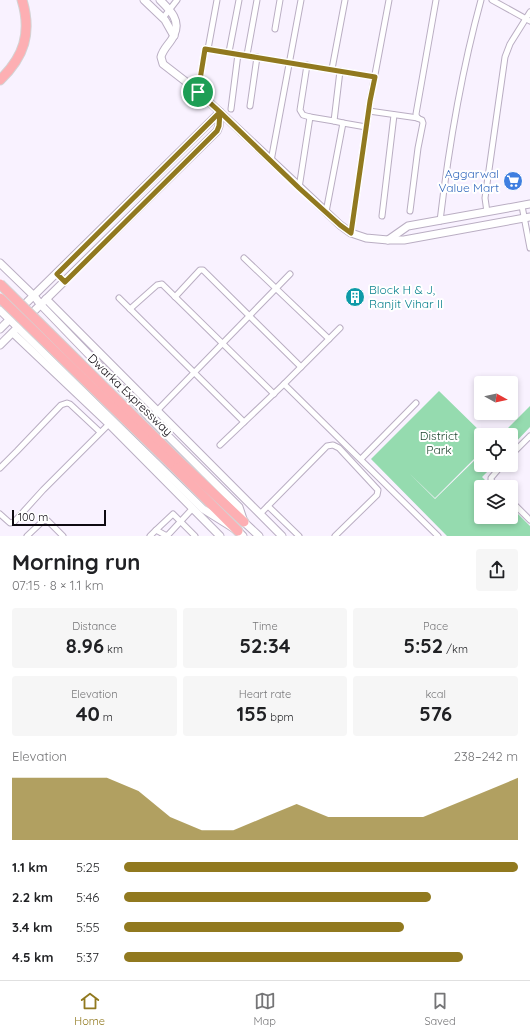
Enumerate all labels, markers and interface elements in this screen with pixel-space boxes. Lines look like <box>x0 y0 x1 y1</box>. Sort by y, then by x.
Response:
pin <box>181 75 215 109</box>
icon: arrive <box>187 81 209 103</box>
place label: Aggarwal Value Mart <box>438 166 499 195</box>
supermarket icon: Aggarwal Value Mart <box>502 170 524 192</box>
place label: Block H & J, Ranjit Vihar II <box>369 282 443 311</box>
building icon: Block H & J, Ranjit Vihar II <box>344 286 366 308</box>
street label: Dwarka Expressway <box>85 350 176 439</box>
north arrow <box>474 376 518 420</box>
map controls <box>474 376 518 524</box>
park label: District Park <box>420 428 458 457</box>
button: locate <box>474 428 518 472</box>
button: layers <box>474 480 518 524</box>
scale bar <box>12 508 106 527</box>
text: 100 m <box>18 510 48 524</box>
text: Morning run <box>12 548 140 576</box>
button: share <box>476 549 518 591</box>
text: 07:15 · 8 × 1.1 km <box>12 577 104 593</box>
text: Distance <box>72 619 116 633</box>
text: Time <box>252 619 278 633</box>
text: Pace <box>423 619 448 633</box>
text: 8.96 <box>66 633 104 658</box>
text: 52:34 <box>240 633 290 658</box>
text: 5:52 <box>403 633 443 658</box>
text: km <box>104 642 123 656</box>
text: /km <box>443 642 468 656</box>
text: Elevation <box>71 687 118 701</box>
text: Heart rate <box>239 687 291 701</box>
text: kcal <box>425 687 446 701</box>
text: 40 <box>76 701 100 726</box>
text: 155 <box>236 701 267 726</box>
text: 576 <box>419 701 452 726</box>
text: m <box>100 710 113 724</box>
text: bpm <box>267 710 294 724</box>
text: Elevation <box>12 748 67 764</box>
text: 238–242 m <box>454 748 518 764</box>
text: 1.1 km <box>12 859 48 875</box>
text: 5:25 <box>76 859 100 875</box>
text: 2.2 km <box>12 889 53 905</box>
text: 5:46 <box>76 889 99 905</box>
text: 3.4 km <box>12 919 53 935</box>
text: 5:55 <box>76 919 100 935</box>
text: 4.5 km <box>12 949 53 965</box>
text: 5:37 <box>76 949 99 965</box>
tab: Home <box>74 990 105 1028</box>
tab: Map <box>253 990 276 1028</box>
tab: Saved <box>424 990 456 1028</box>

